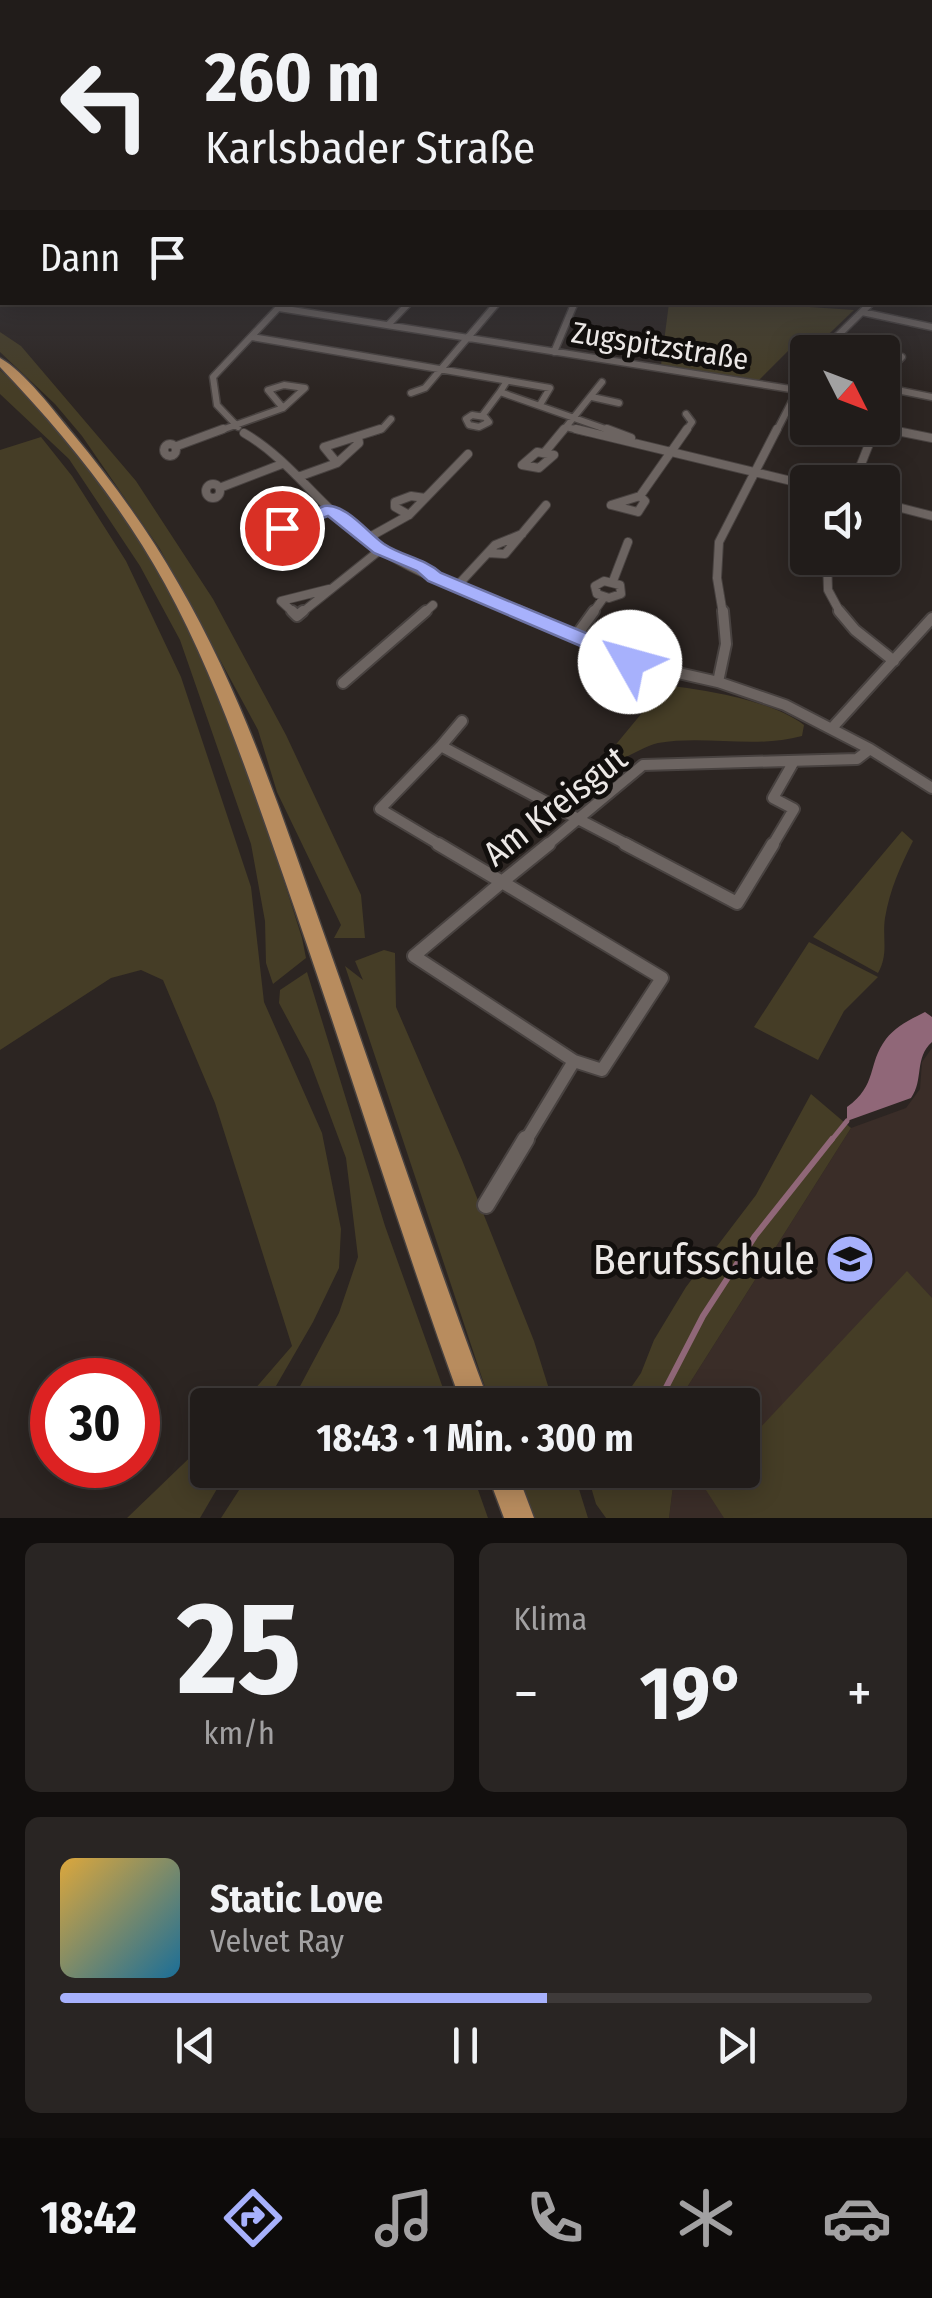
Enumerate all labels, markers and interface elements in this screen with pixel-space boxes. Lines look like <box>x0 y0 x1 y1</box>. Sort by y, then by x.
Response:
text: 260 m <box>205 36 380 120</box>
icon: left <box>40 40 170 170</box>
text: Karlsbader Straße <box>205 121 535 175</box>
icon: arrive <box>140 230 195 285</box>
text: Dann <box>40 235 120 281</box>
street label: Zugspitzstraße <box>569 314 751 378</box>
north arrow <box>790 335 900 445</box>
map controls <box>790 335 900 575</box>
button: sound <box>790 465 900 575</box>
pin <box>240 486 325 571</box>
icon: arrive <box>255 501 310 556</box>
position arrow <box>578 610 682 714</box>
street label: Am Kreisgut <box>475 737 635 875</box>
school or university icon: Berufsschule <box>824 1233 876 1285</box>
place label: Berufsschule <box>593 1235 815 1285</box>
speed limit sign: 30 <box>30 1358 160 1488</box>
text: 18:43 · 1 Min. · 300 m <box>317 1415 633 1461</box>
text: 25 <box>177 1571 301 1727</box>
text: Klima <box>514 1600 587 1638</box>
text: 19° <box>640 1649 745 1739</box>
text: − <box>514 1661 538 1727</box>
text: + <box>847 1661 872 1727</box>
text: km/h <box>204 1714 275 1752</box>
text: Static Love <box>210 1876 383 1922</box>
text: Velvet Ray <box>210 1922 344 1960</box>
icon: previous <box>168 2018 223 2073</box>
icon: pause <box>438 2018 493 2073</box>
icon: next <box>709 2018 764 2073</box>
icon: directions <box>218 2183 288 2253</box>
icon: music <box>369 2183 439 2253</box>
icon: phone <box>520 2183 590 2253</box>
icon: climate <box>671 2183 741 2253</box>
icon: car <box>822 2183 892 2253</box>
text: 18:42 <box>40 2191 137 2245</box>

